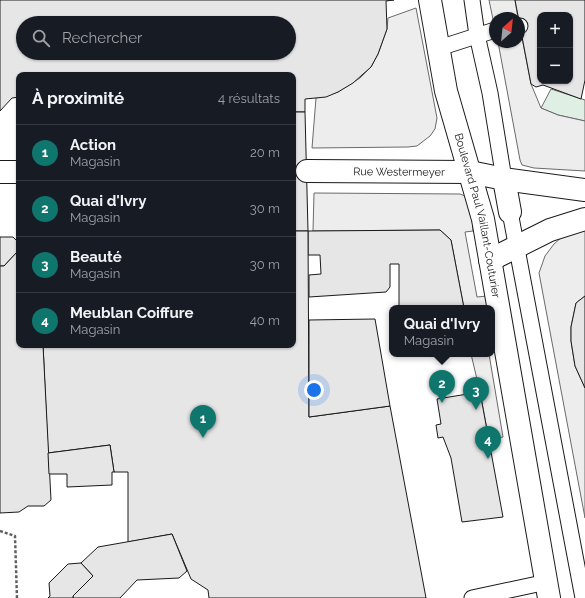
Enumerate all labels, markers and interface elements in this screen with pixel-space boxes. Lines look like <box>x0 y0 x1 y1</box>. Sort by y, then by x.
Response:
north arrow <box>489 12 525 48</box>
map controls <box>537 12 573 84</box>
button: + <box>537 12 573 48</box>
search box <box>16 16 296 60</box>
icon: search <box>30 27 52 49</box>
text: Rechercher <box>62 29 142 47</box>
button: − <box>537 48 573 84</box>
text: À proximité <box>32 88 124 108</box>
text: 4 résultats <box>218 91 280 106</box>
street label: Boulevard Paul Vaillant-Couturier <box>452 132 503 299</box>
text: Action <box>70 136 116 154</box>
text: 1 <box>42 145 48 160</box>
text: 20 m <box>250 145 280 160</box>
text: Magasin <box>70 154 120 169</box>
street label: Rue Westermeyer <box>353 165 445 179</box>
text: Quai d'Ivry <box>70 192 146 210</box>
text: 2 <box>41 201 49 216</box>
text: 30 m <box>250 201 280 216</box>
text: Magasin <box>70 210 120 225</box>
text: Beauté <box>70 248 122 266</box>
text: 3 <box>41 257 49 272</box>
text: 30 m <box>250 257 280 272</box>
text: Magasin <box>70 266 120 281</box>
text: Meublan Coiffure <box>70 304 193 322</box>
popup <box>389 305 495 357</box>
text: 4 <box>41 313 49 328</box>
text: 40 m <box>250 313 280 328</box>
text: Quai d'Ivry <box>404 315 480 333</box>
text: Magasin <box>70 322 120 337</box>
text: Magasin <box>404 333 454 348</box>
pin: 2 <box>429 370 455 403</box>
pin: 3 <box>463 377 489 410</box>
your location <box>304 380 324 400</box>
pin: 1 <box>190 405 216 438</box>
pin: 4 <box>475 426 501 459</box>

